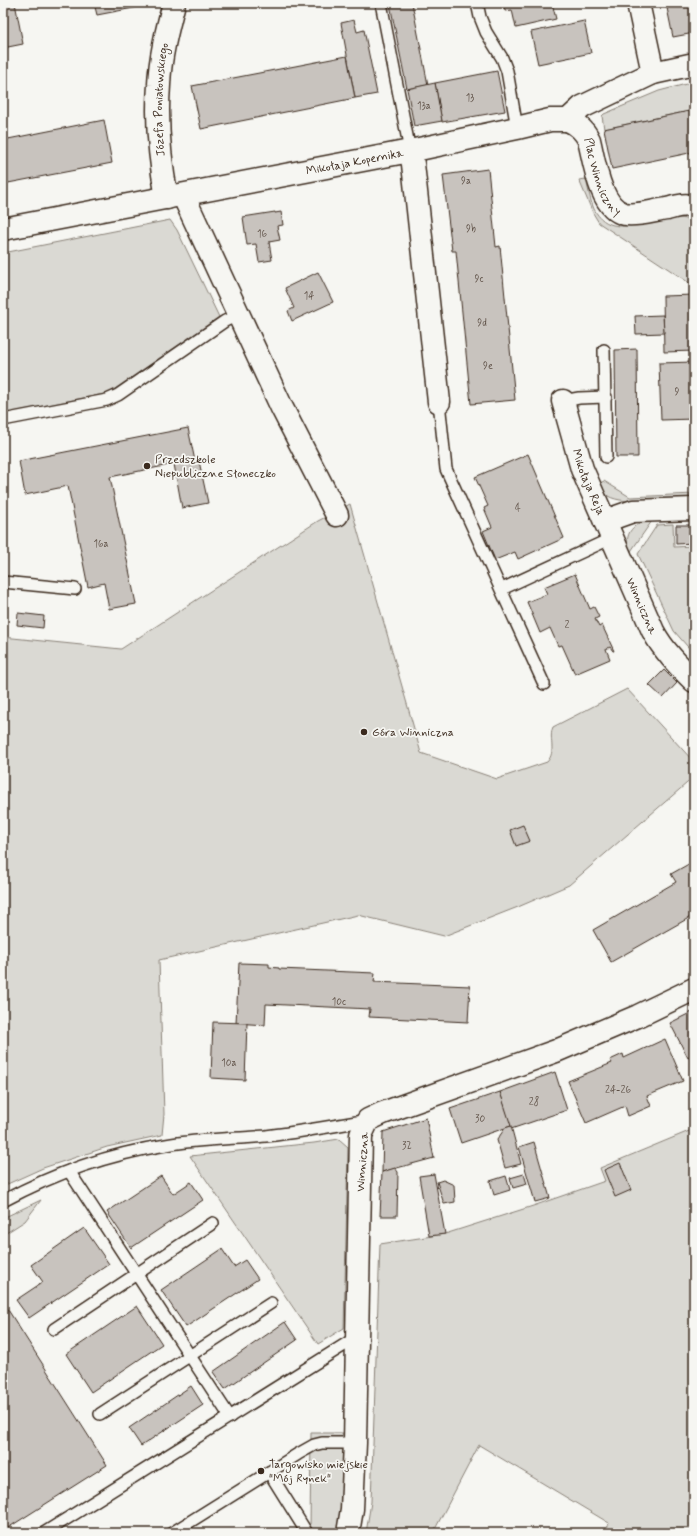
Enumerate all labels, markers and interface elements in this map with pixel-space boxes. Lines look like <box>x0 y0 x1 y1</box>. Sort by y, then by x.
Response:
street label: Józefa Poniatowskiego <box>151 41 173 157</box>
house number: 13 <box>466 92 474 105</box>
house number: 13a <box>417 100 431 113</box>
street label: Plac Winniczny <box>580 136 624 220</box>
street label: Mikołaja Kopernika <box>305 145 406 180</box>
house number: 9a <box>461 175 471 188</box>
house number: 9b <box>466 223 476 236</box>
house number: 16 <box>257 228 267 241</box>
house number: 9c <box>475 273 483 286</box>
house number: 14 <box>304 290 314 303</box>
house number: 9d <box>477 317 487 330</box>
house number: 9e <box>483 360 493 373</box>
house number: 9 <box>675 386 680 399</box>
street label: Mikołaja Reja <box>568 447 608 518</box>
place label: Przedszkole Niepubliczne Słoneczko <box>155 452 276 482</box>
marker: Przedszkole Niepubliczne Słoneczko <box>142 461 152 471</box>
house number: 4 <box>515 502 521 515</box>
house number: 16a <box>93 538 109 551</box>
street label: Winniczna <box>622 576 661 638</box>
house number: 2 <box>565 619 570 632</box>
place label: Góra Winniczna <box>372 725 454 741</box>
marker: Góra Winniczna <box>359 727 369 737</box>
house number: 10c <box>332 996 346 1009</box>
house number: 10a <box>221 1057 237 1070</box>
house number: 24-26 <box>605 1084 631 1097</box>
house number: 28 <box>529 1095 539 1109</box>
house number: 30 <box>475 1113 485 1126</box>
street label: Winniczna <box>353 1131 373 1192</box>
house number: 32 <box>402 1140 412 1153</box>
place label: Targowisko miejskie "Mój Rynek" <box>269 1457 368 1487</box>
marker: Targowisko miejskie "Mój Rynek" <box>256 1466 266 1476</box>

